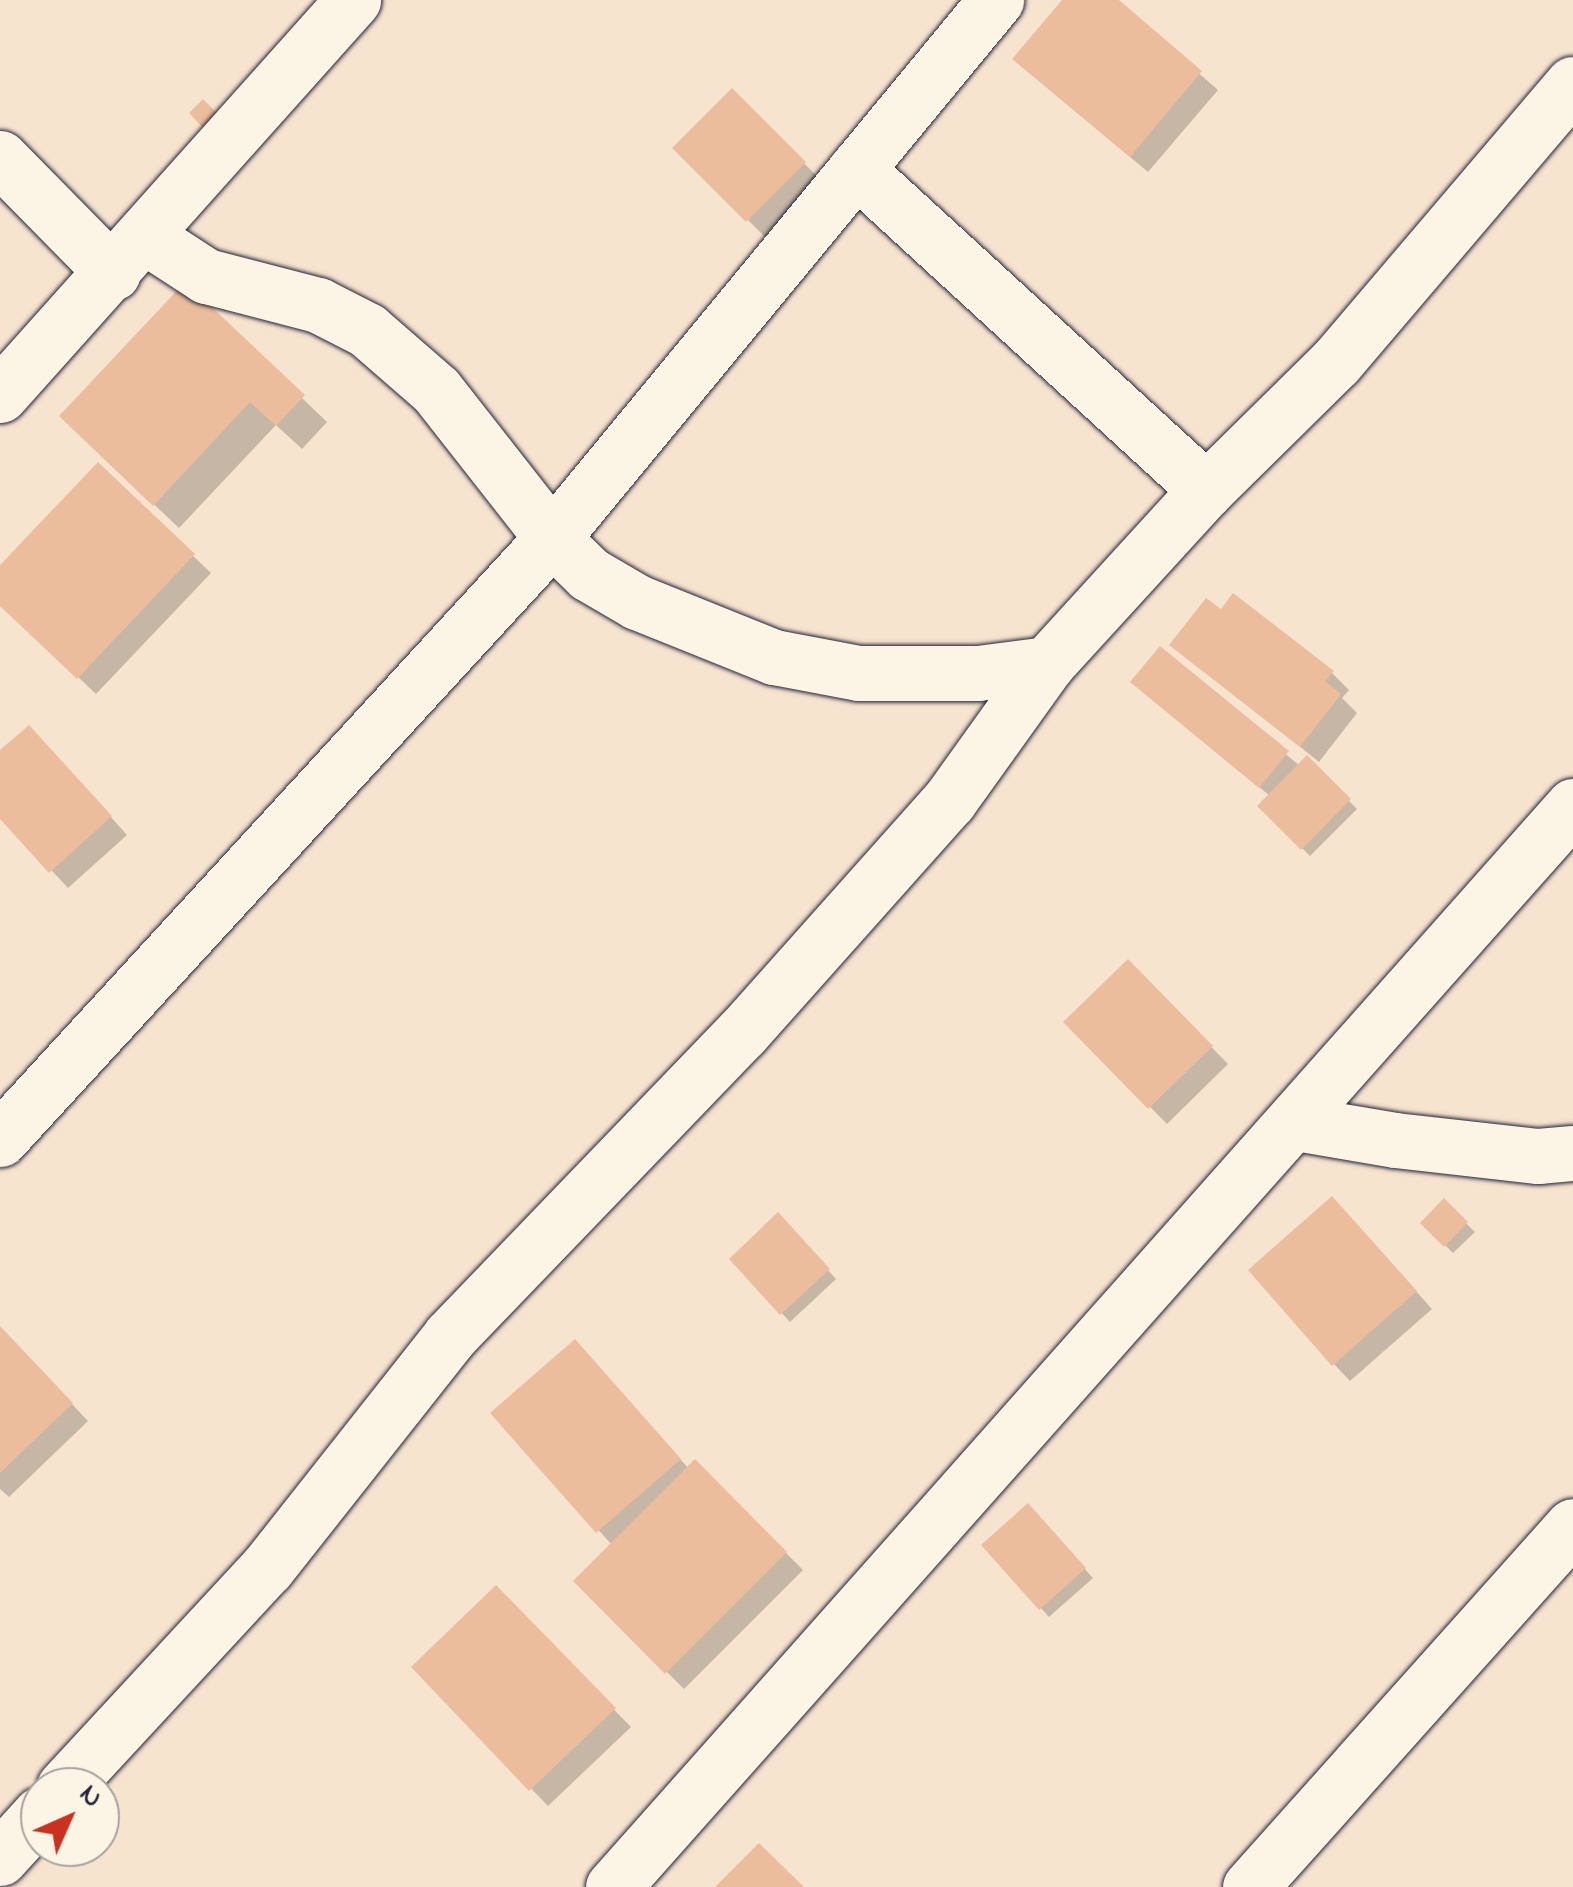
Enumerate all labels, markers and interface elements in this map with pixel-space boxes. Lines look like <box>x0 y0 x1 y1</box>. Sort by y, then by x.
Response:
north arrow <box>20 1767 120 1867</box>
text: N <box>69 1776 111 1818</box>

